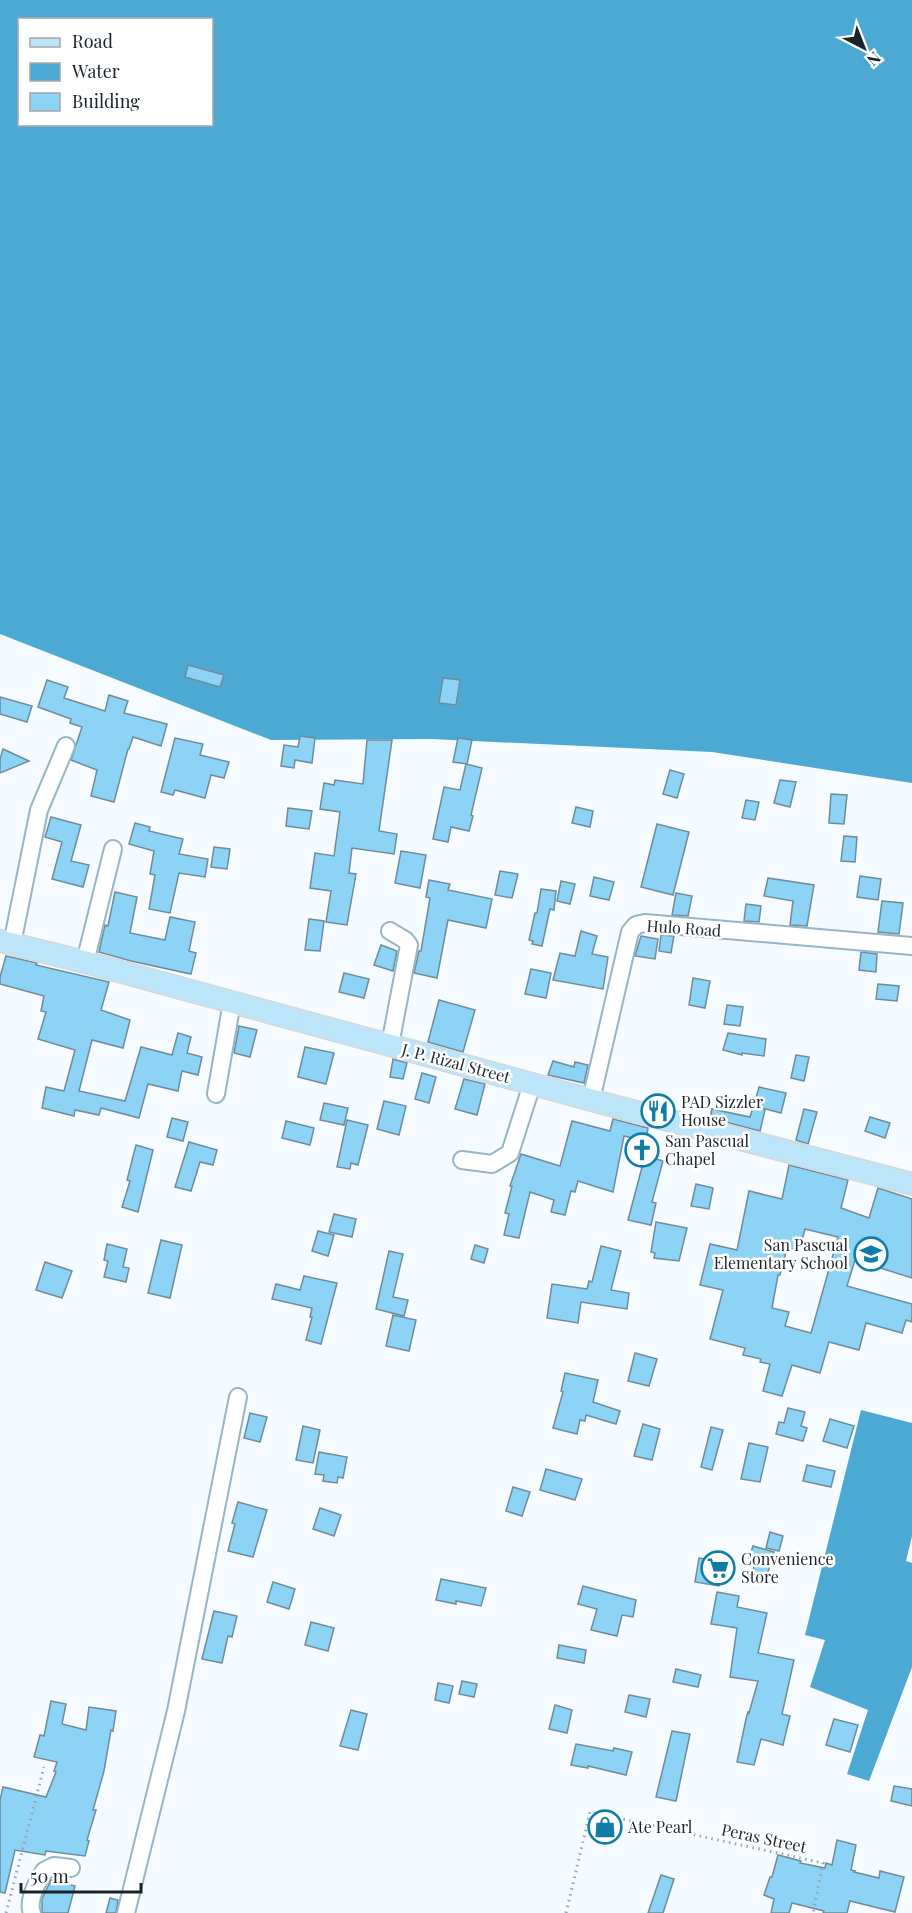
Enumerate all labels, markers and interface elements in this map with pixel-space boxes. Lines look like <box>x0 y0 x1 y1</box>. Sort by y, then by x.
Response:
legend <box>18 18 213 126</box>
north arrow <box>834 18 894 78</box>
text: Road <box>72 29 113 53</box>
text: N <box>863 48 886 71</box>
text: Water <box>71 59 120 83</box>
text: Building <box>72 89 140 113</box>
street label: Hulo Road <box>646 914 722 941</box>
street label: J. P. Rizal Street <box>399 1038 513 1087</box>
place label: PAD Sizzler House <box>681 1091 763 1130</box>
restaurant icon: PAD Sizzler House <box>640 1093 676 1129</box>
place label: San Pascual Chapel <box>665 1130 750 1169</box>
church icon: San Pascual Chapel <box>624 1132 660 1168</box>
place label: San Pascual Elementary School <box>714 1234 848 1273</box>
school or university icon: San Pascual Elementary School <box>853 1236 889 1272</box>
place label: Convenience Store <box>741 1548 834 1587</box>
supermarket icon: Convenience Store <box>700 1550 736 1586</box>
shop icon: Ate Pearl <box>587 1809 623 1845</box>
place label: Ate Pearl <box>627 1816 693 1837</box>
street label: Peras Street <box>720 1818 809 1857</box>
scale bar <box>21 1856 141 1894</box>
text: 50 m <box>30 1864 69 1888</box>

